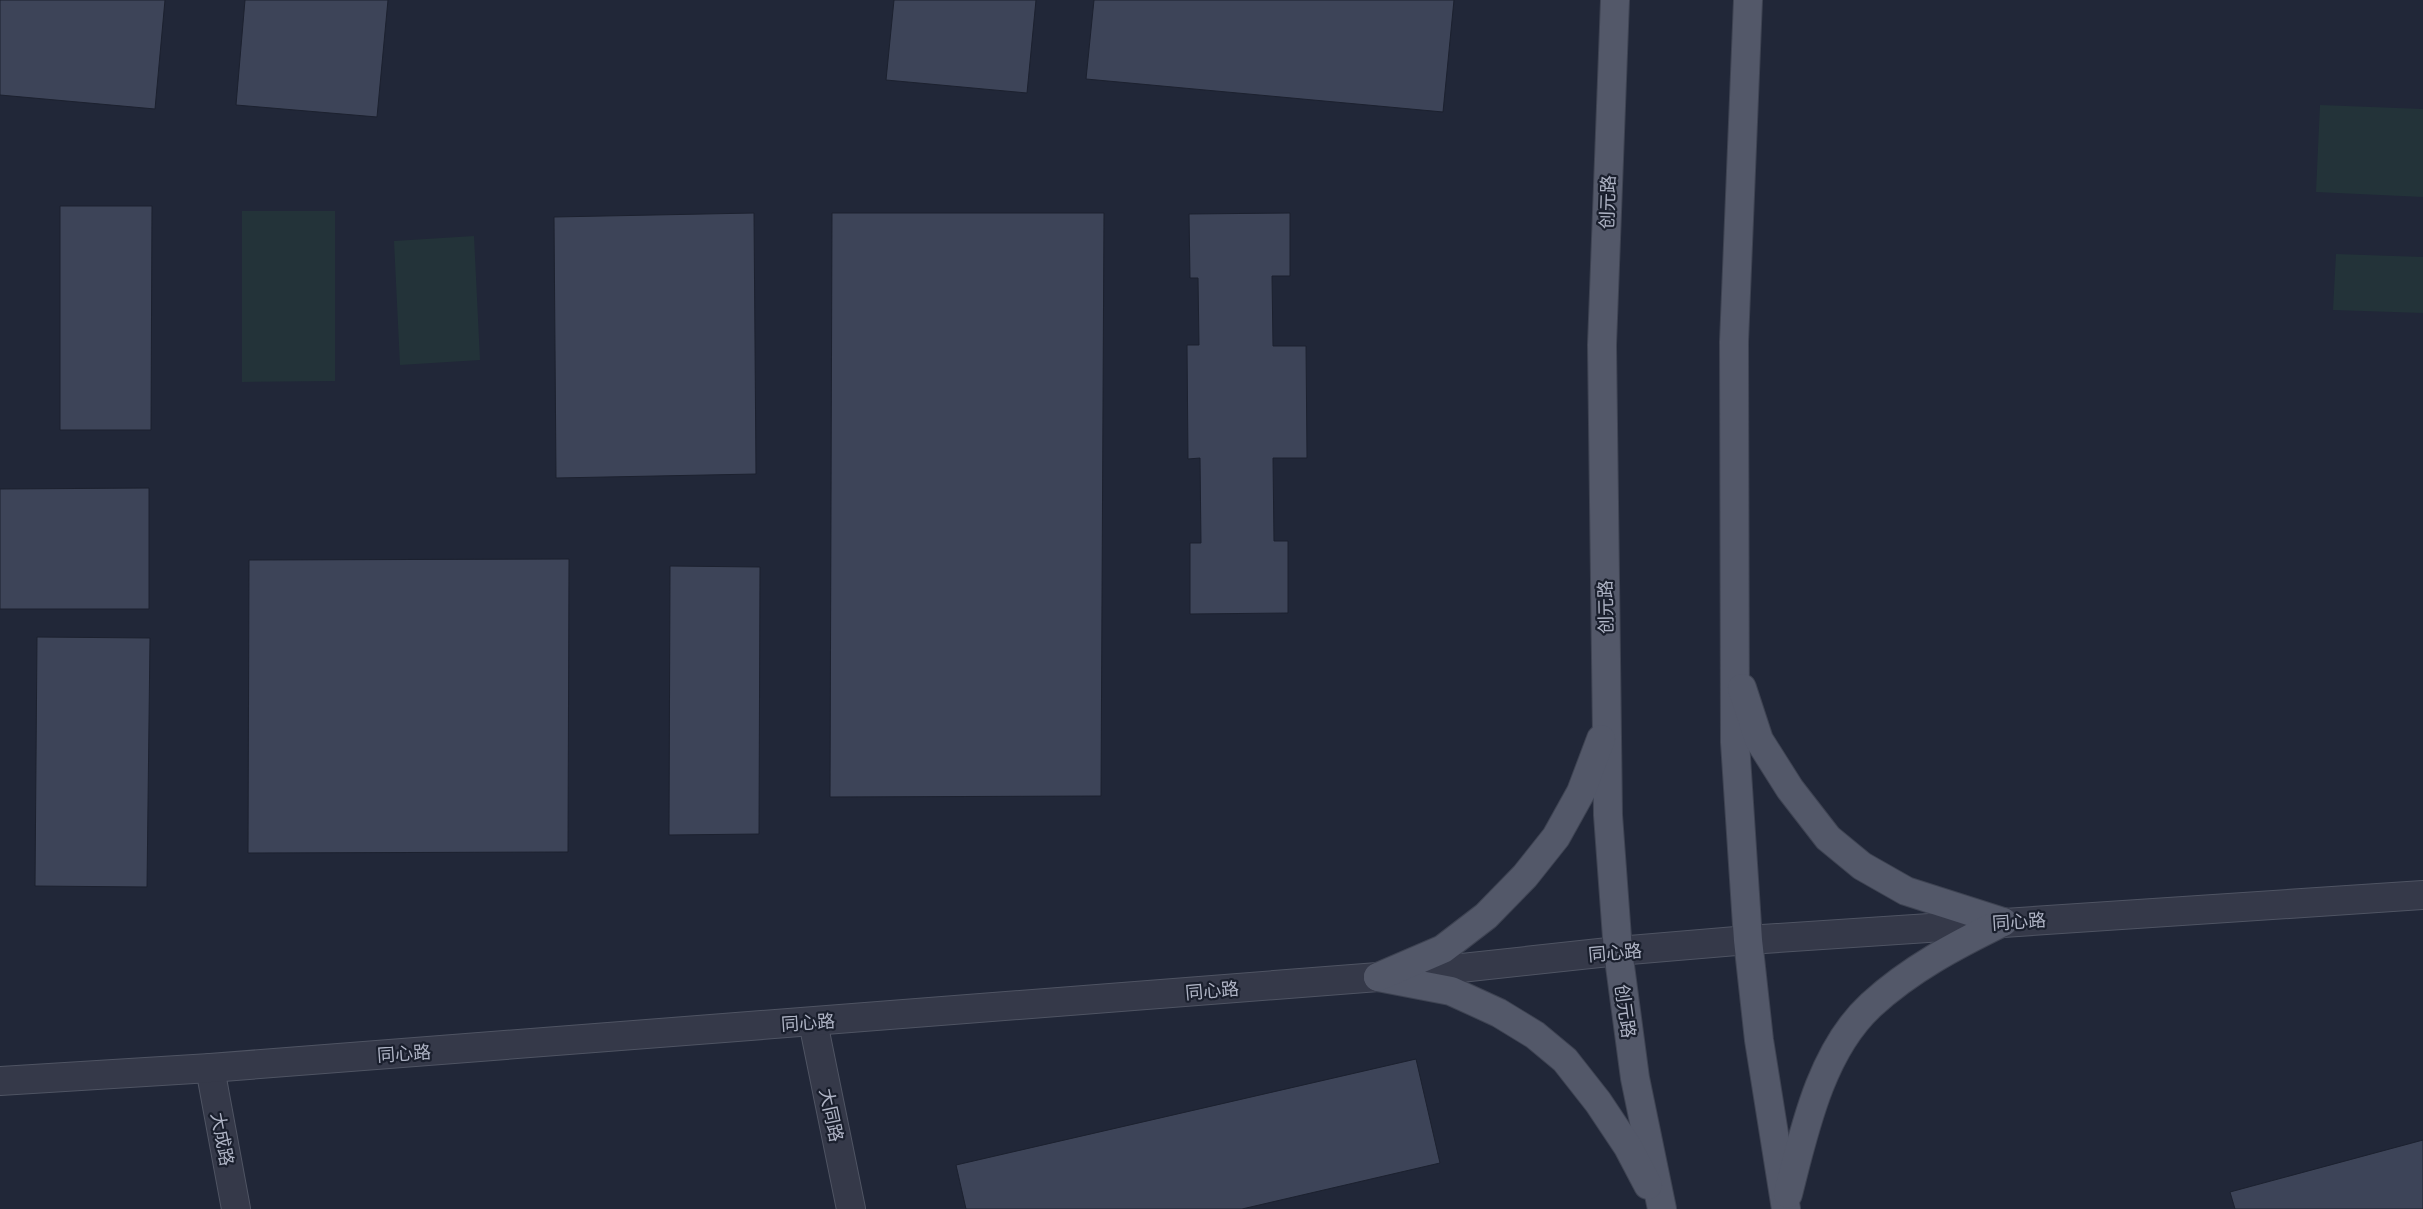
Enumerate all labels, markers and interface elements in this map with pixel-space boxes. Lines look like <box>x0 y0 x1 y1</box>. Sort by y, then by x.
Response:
street label: 创元路 <box>1595 175 1619 229</box>
street label: 创元路 <box>1594 580 1616 634</box>
street label: 同心路 <box>1991 908 2047 934</box>
street label: 同心路 <box>1587 939 1643 965</box>
street label: 同心路 <box>1184 977 1240 1003</box>
street label: 创元路 <box>1611 983 1641 1039</box>
street label: 同心路 <box>780 1009 836 1035</box>
street label: 同心路 <box>376 1040 432 1066</box>
street label: 大同路 <box>816 1086 848 1144</box>
street label: 大成路 <box>207 1110 239 1168</box>

